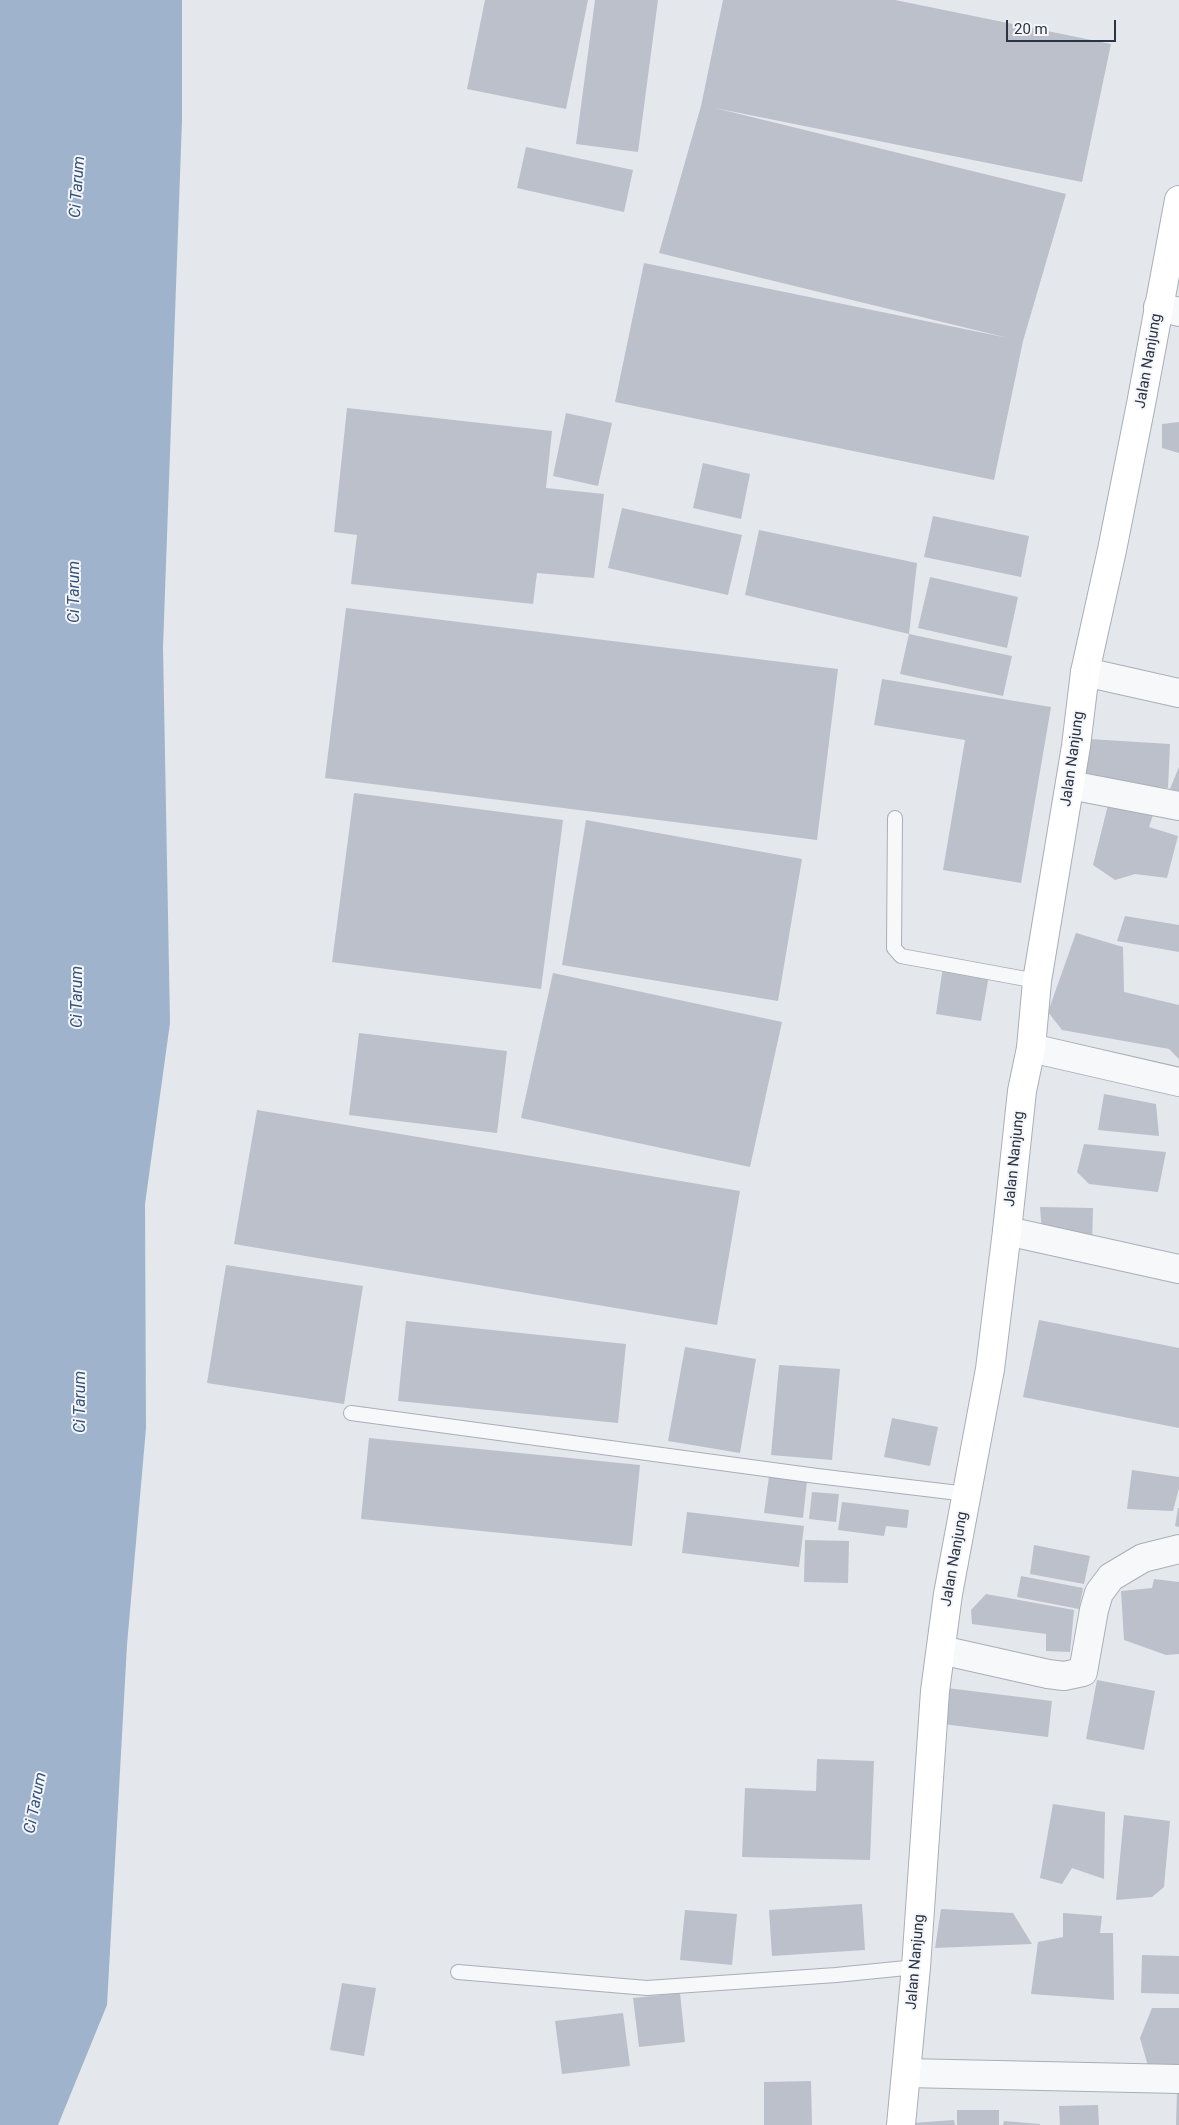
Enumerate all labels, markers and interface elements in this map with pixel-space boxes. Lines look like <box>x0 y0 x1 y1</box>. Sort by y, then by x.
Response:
scale bar <box>1009 10 1119 42</box>
text: 20 m <box>1014 20 1048 38</box>
water label: Ci Tarum <box>66 155 90 219</box>
street label: Jalan Nanjung <box>1132 312 1166 410</box>
water label: Ci Tarum <box>65 561 85 623</box>
street label: Jalan Nanjung <box>1057 710 1089 808</box>
water label: Ci Tarum <box>68 966 88 1028</box>
street label: Jalan Nanjung <box>1001 1110 1029 1208</box>
water label: Ci Tarum <box>71 1371 91 1433</box>
street label: Jalan Nanjung <box>938 1510 972 1608</box>
water label: Ci Tarum <box>21 1771 51 1835</box>
street label: Jalan Nanjung <box>903 1913 929 2011</box>

